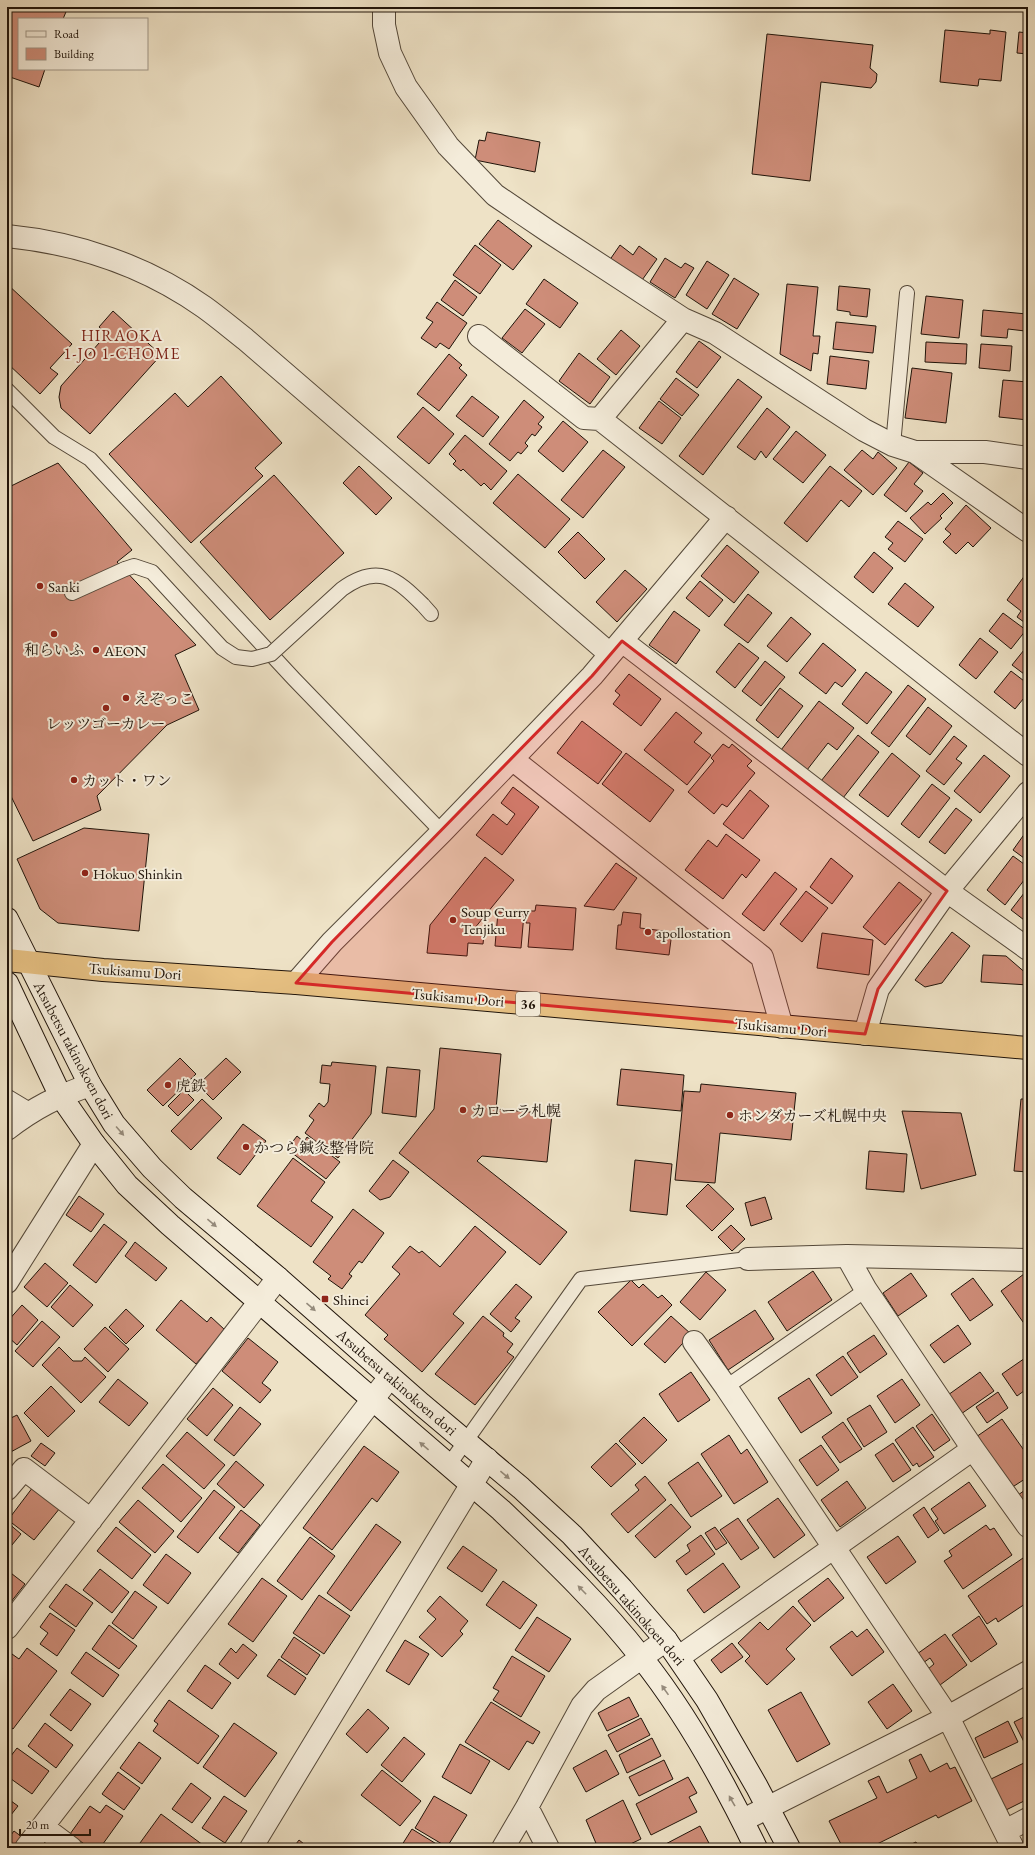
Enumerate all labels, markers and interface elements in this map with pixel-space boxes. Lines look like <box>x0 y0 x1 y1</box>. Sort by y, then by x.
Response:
legend <box>18 18 148 70</box>
text: Road <box>54 26 80 42</box>
text: Building <box>54 46 95 62</box>
district label: HIRAOKA 1-JO 1-CHOME <box>64 325 180 364</box>
place label: Sanki <box>48 577 80 596</box>
marker: Sanki <box>35 581 45 591</box>
marker: 和らいふ <box>49 629 59 639</box>
place label: 和らいふ <box>24 640 84 659</box>
place label: AEON <box>103 641 146 660</box>
marker: AEON <box>91 645 101 655</box>
place label: えぞっこ <box>134 689 194 708</box>
marker: えぞっこ <box>121 693 131 703</box>
marker: レッツゴーカレー <box>101 703 111 713</box>
place label: レッツゴーカレー <box>46 714 166 733</box>
place label: カット・ワン <box>82 771 172 790</box>
marker: カット・ワン <box>69 775 79 785</box>
place label: Hokuo Shinkin <box>93 864 183 883</box>
marker: Hokuo Shinkin <box>80 868 90 878</box>
place label: Soup Curry Tenjiku <box>461 902 530 938</box>
marker: Soup Curry Tenjiku <box>448 915 458 925</box>
place label: apollostation <box>656 923 731 942</box>
marker: apollostation <box>643 927 653 937</box>
street label: Tsukisamu Dori <box>88 958 182 984</box>
street label: Atsubetsu takinokoen dori <box>29 977 119 1122</box>
street label: Tsukisamu Dori <box>411 983 505 1011</box>
road number: 36 <box>516 992 540 1016</box>
street label: Tsukisamu Dori <box>734 1013 828 1041</box>
place label: 虎鉄 <box>176 1076 206 1095</box>
marker: 虎鉄 <box>163 1080 173 1090</box>
place label: カローラ札幌 <box>471 1101 561 1120</box>
marker: カローラ札幌 <box>458 1105 468 1115</box>
place label: ホンダカーズ札幌中央 <box>738 1106 887 1125</box>
marker: ホンダカーズ札幌中央 <box>725 1110 735 1120</box>
one-way arrow <box>116 1126 125 1137</box>
place label: かつら鍼灸整骨院 <box>254 1138 374 1157</box>
marker: かつら鍼灸整骨院 <box>241 1142 251 1152</box>
one-way arrow <box>207 1218 218 1227</box>
place label: Shinei <box>333 1290 369 1309</box>
marker: Shinei <box>320 1294 330 1304</box>
one-way arrow <box>306 1302 316 1312</box>
street label: Atsubetsu takinokoen dori <box>332 1324 461 1440</box>
one-way arrow <box>419 1441 429 1450</box>
one-way arrow <box>499 1470 510 1479</box>
street label: Atsubetsu takinokoen dori <box>574 1540 690 1669</box>
one-way arrow <box>577 1585 587 1595</box>
one-way arrow <box>661 1685 669 1695</box>
one-way arrow <box>728 1795 735 1807</box>
scale bar <box>20 1811 90 1837</box>
text: 20 m <box>26 1817 50 1833</box>

